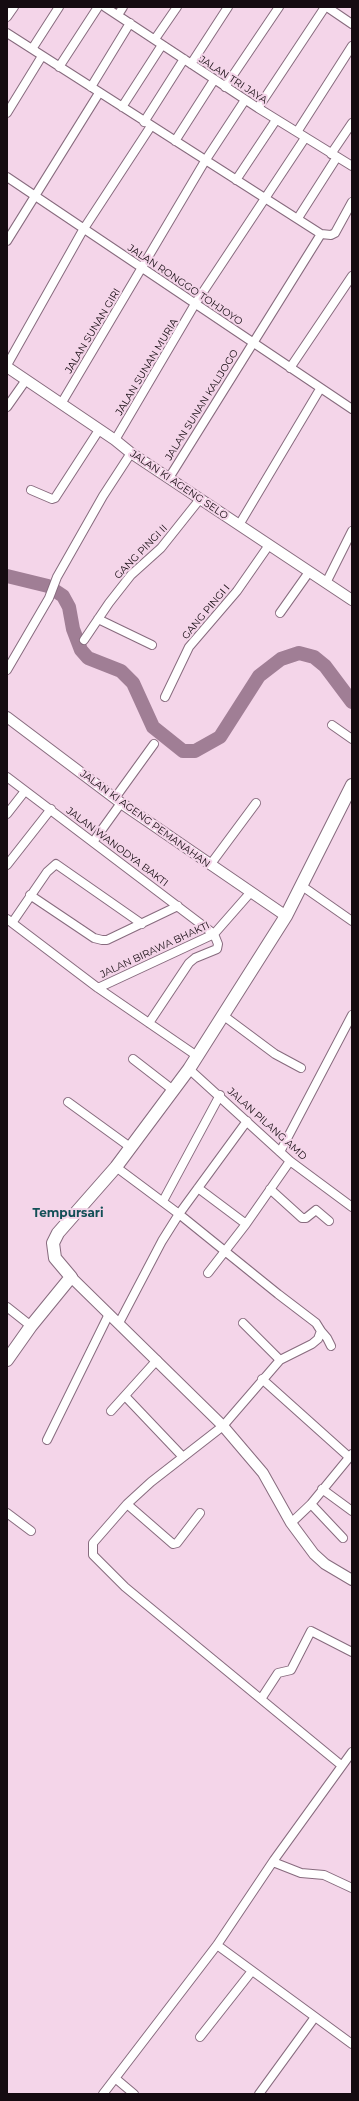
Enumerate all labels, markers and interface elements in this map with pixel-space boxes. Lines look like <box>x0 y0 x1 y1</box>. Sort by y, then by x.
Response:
street label: JALAN TRI JAYA <box>197 53 269 107</box>
street label: JALAN RONGGO TOHJOYO <box>125 242 245 328</box>
street label: JALAN SUNAN GIRI <box>63 286 123 376</box>
street label: JALAN SUNAN MURIA <box>113 316 181 418</box>
street label: JALAN SUNAN KALIJOGO <box>163 347 241 463</box>
street label: JALAN KI AGENG SELO <box>128 448 230 522</box>
street label: GANG PINGI II <box>112 522 170 582</box>
street label: GANG PINGI I <box>180 582 232 642</box>
street label: JALAN KI AGENG PEMANAHAN <box>78 768 212 870</box>
street label: JALAN WANODYA BAKTI <box>64 805 170 889</box>
street label: JALAN BIRAWA BHAKTI <box>98 919 212 981</box>
street label: JALAN PILANG AMD <box>225 1085 309 1163</box>
district label: Tempursari <box>32 1206 104 1220</box>

